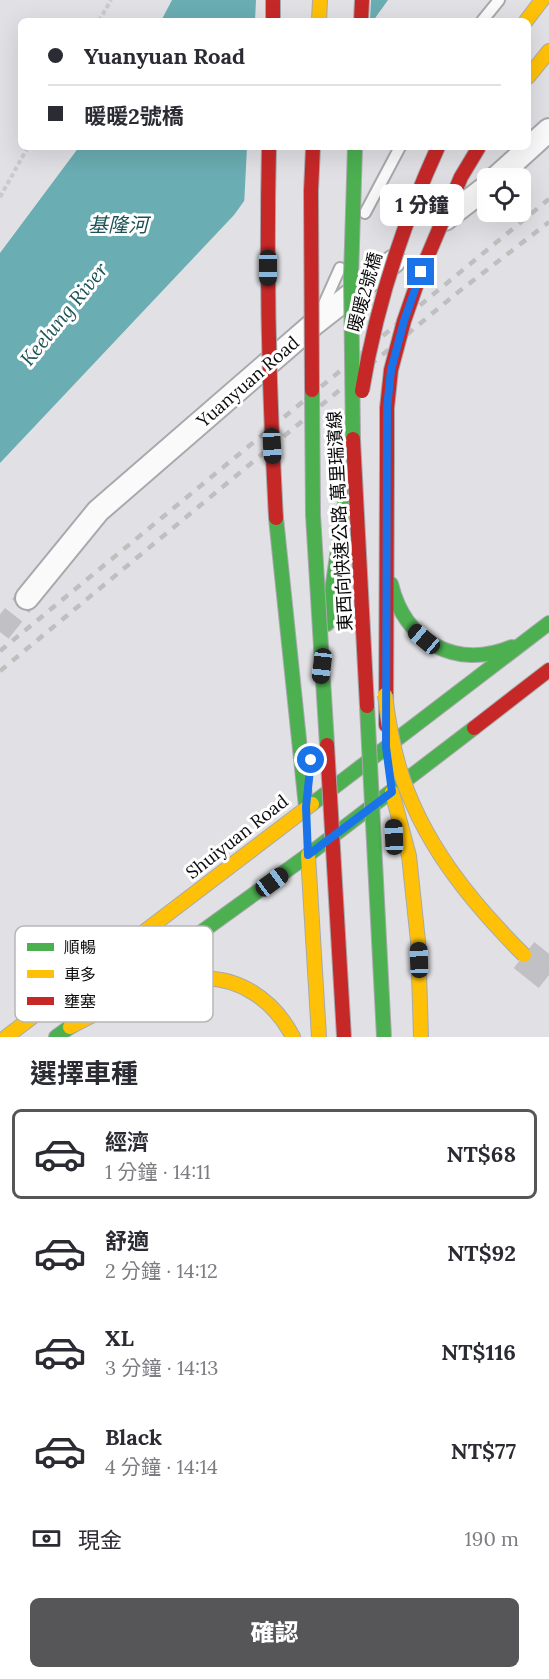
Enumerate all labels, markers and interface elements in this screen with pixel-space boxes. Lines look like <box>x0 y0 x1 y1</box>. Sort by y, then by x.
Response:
text: Yuanyuan Road <box>84 42 245 70</box>
text: 暖暖2號橋 <box>84 102 184 130</box>
map controls <box>477 168 531 222</box>
button: locate <box>477 168 531 222</box>
callout: 1 分鐘 <box>379 185 463 227</box>
text: 1 分鐘 <box>395 192 449 217</box>
water label: 基隆河 <box>88 212 152 237</box>
street label: 暖暖2號橋 <box>342 249 387 334</box>
car <box>259 250 277 286</box>
water label: Keelung River <box>14 256 113 370</box>
route end <box>407 258 434 285</box>
street label: Yuanyuan Road <box>191 331 304 433</box>
street label: 東西向快速公路 萬里瑞濱線 <box>322 410 357 632</box>
car <box>262 428 282 464</box>
car <box>404 621 444 657</box>
car <box>311 647 333 685</box>
route start <box>297 746 324 773</box>
street label: Shuiyuan Road <box>181 789 293 884</box>
car <box>384 819 404 855</box>
car <box>252 864 292 900</box>
legend <box>15 926 213 1022</box>
text: 順暢 <box>64 937 96 957</box>
car <box>409 942 429 978</box>
text: 車多 <box>64 964 96 984</box>
text: 壅塞 <box>64 991 96 1011</box>
text: 選擇車種 <box>30 1056 138 1090</box>
icon: car <box>33 1127 87 1181</box>
text: 經濟 <box>105 1128 149 1156</box>
text: NT$68 <box>447 1140 516 1168</box>
text: 1 分鐘 · 14:11 <box>105 1159 211 1184</box>
icon: car <box>33 1226 87 1280</box>
text: 舒適 <box>105 1227 149 1255</box>
text: NT$92 <box>447 1239 516 1267</box>
text: 2 分鐘 · 14:12 <box>105 1258 218 1283</box>
text: XL <box>105 1324 134 1352</box>
icon: car <box>33 1325 87 1379</box>
text: NT$116 <box>441 1338 516 1366</box>
text: 3 分鐘 · 14:13 <box>105 1355 218 1380</box>
text: Black <box>105 1423 162 1451</box>
icon: car <box>33 1424 87 1478</box>
text: NT$77 <box>451 1437 516 1465</box>
text: 4 分鐘 · 14:14 <box>105 1454 218 1479</box>
icon: cash <box>30 1522 63 1555</box>
text: 現金 <box>78 1526 122 1554</box>
text: 190 m <box>465 1526 519 1551</box>
button: 確認 <box>30 1598 519 1667</box>

